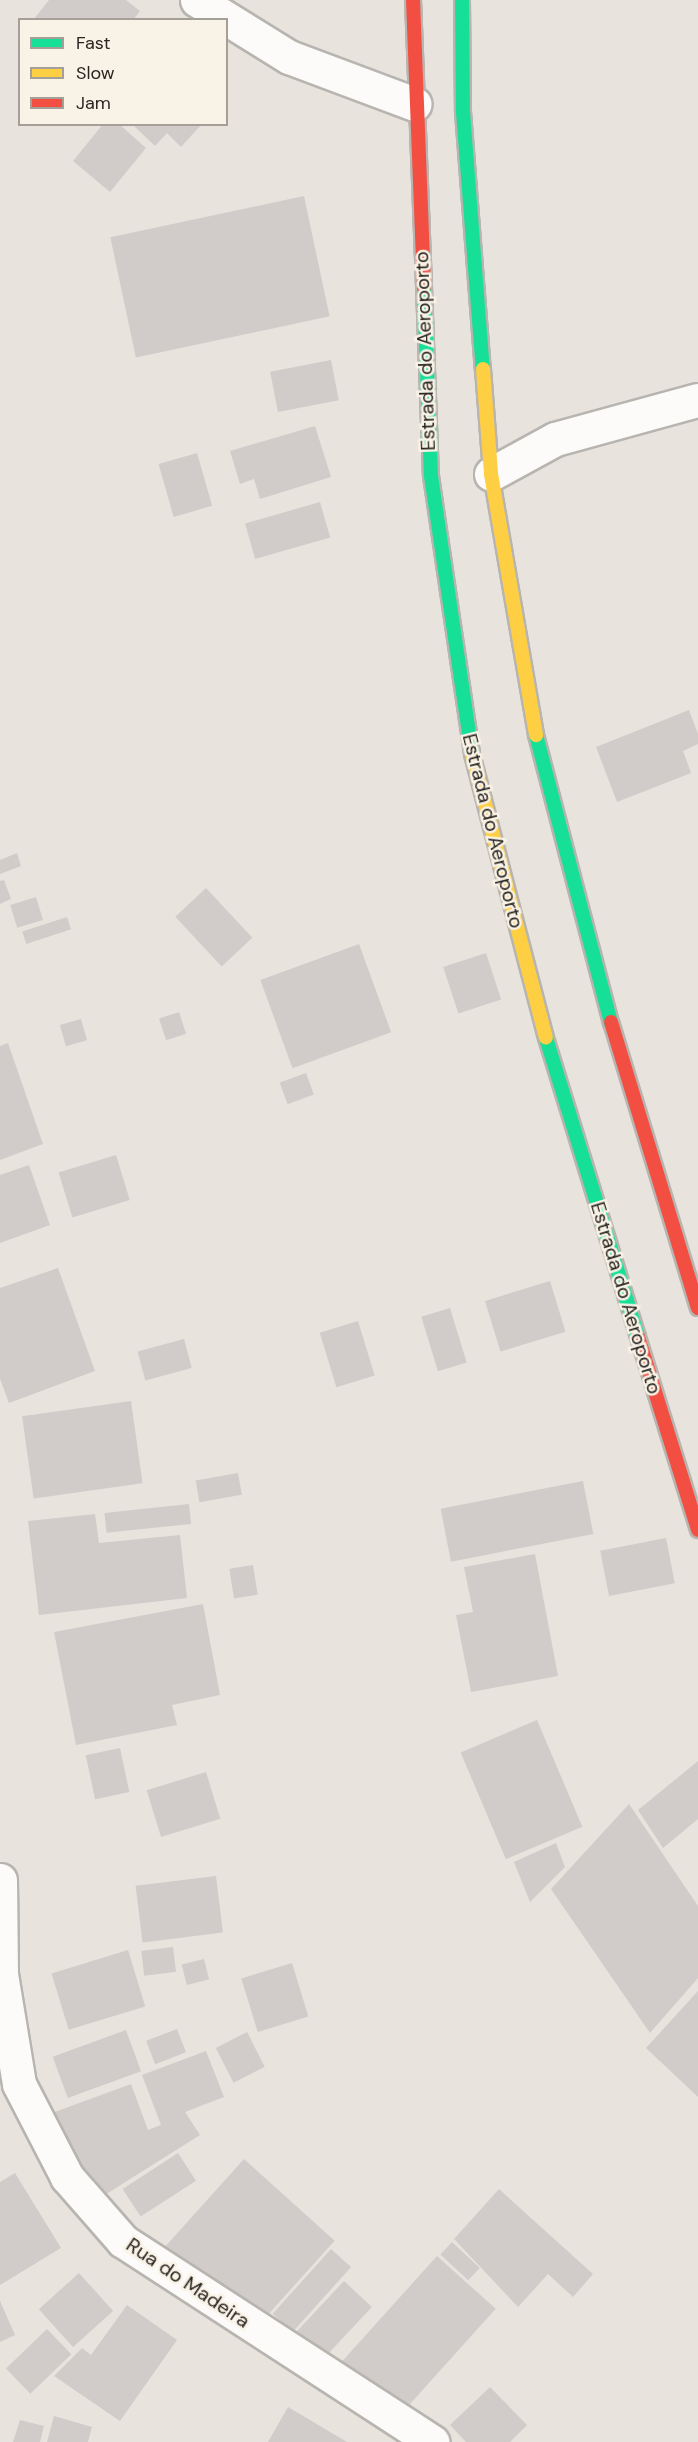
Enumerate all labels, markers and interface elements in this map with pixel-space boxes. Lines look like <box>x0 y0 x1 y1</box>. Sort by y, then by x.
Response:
legend <box>18 18 228 126</box>
text: Fast <box>76 31 111 55</box>
text: Slow <box>76 61 115 85</box>
text: Jam <box>76 91 111 115</box>
street label: Estrada do Aeroporto <box>410 251 440 451</box>
street label: Estrada do Aeroporto <box>457 731 529 931</box>
street label: Estrada do Aeroporto <box>585 1199 667 1397</box>
street label: Rua do Madeira <box>122 2233 254 2333</box>

